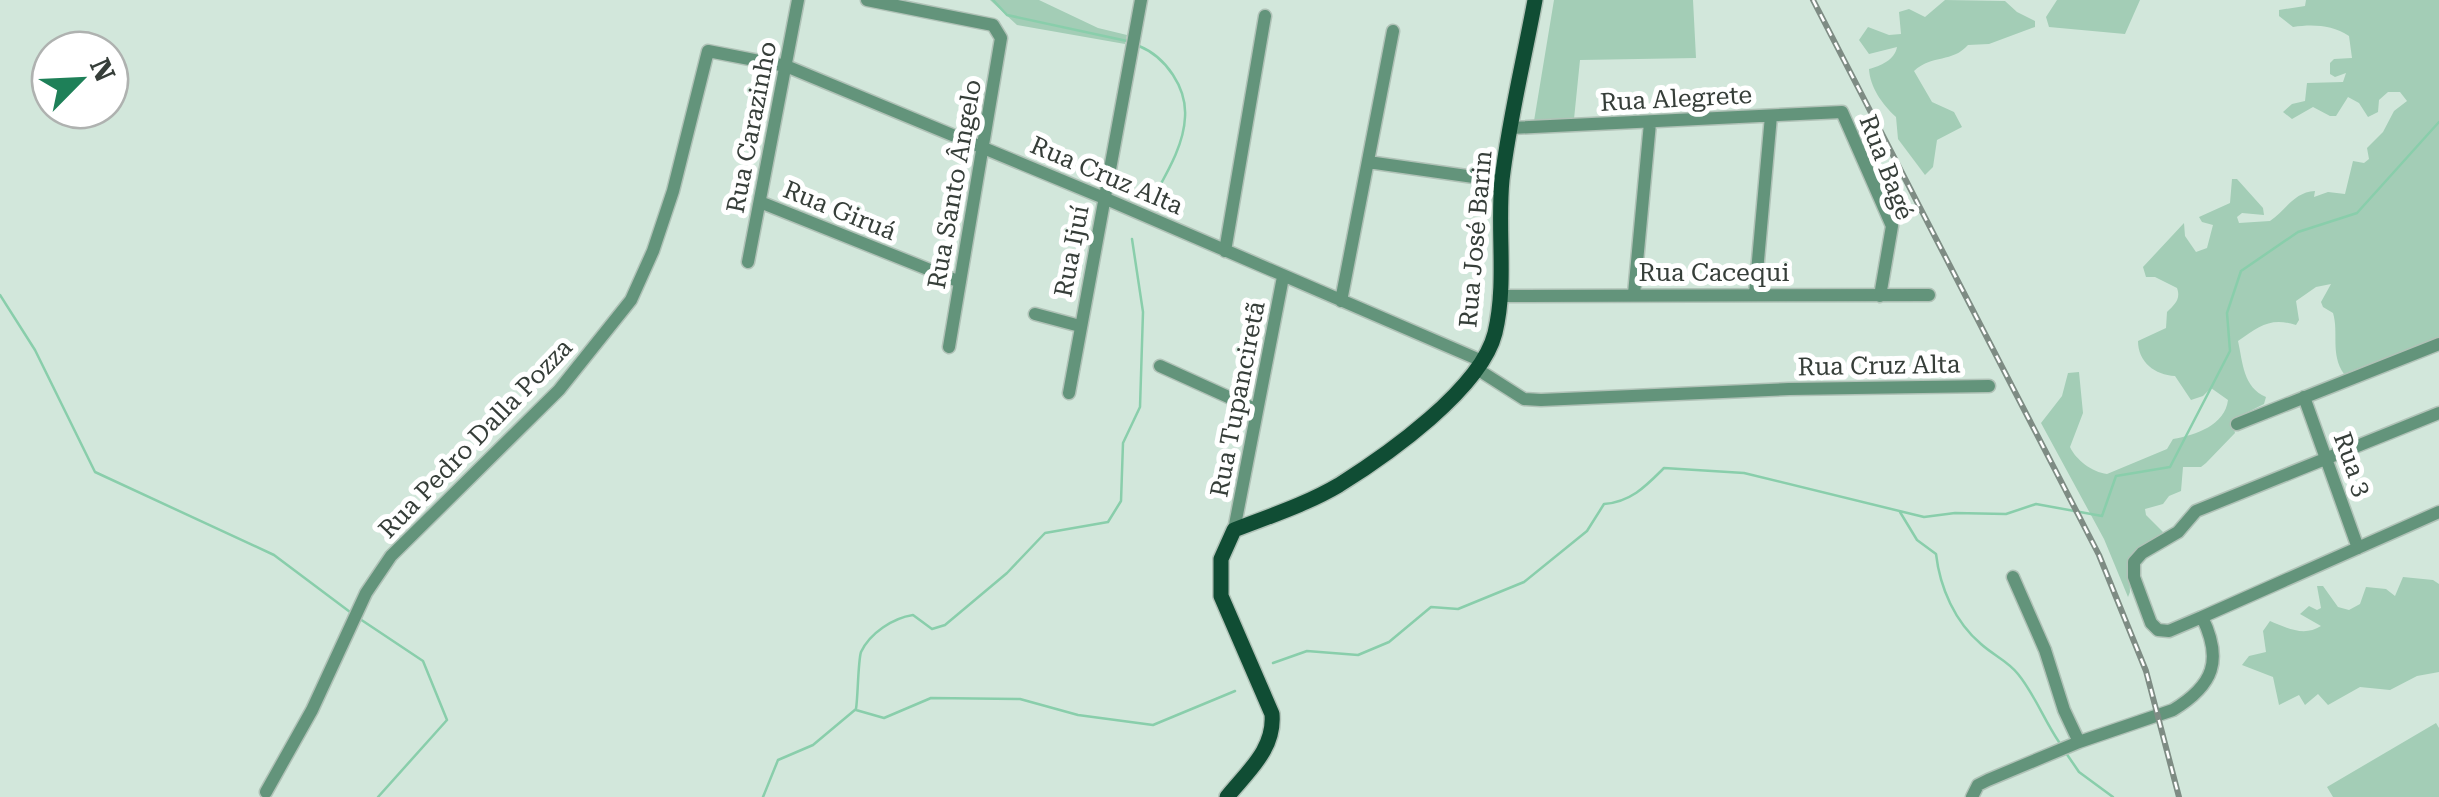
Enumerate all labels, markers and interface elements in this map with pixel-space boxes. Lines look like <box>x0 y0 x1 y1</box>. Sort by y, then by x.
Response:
north arrow <box>30 30 130 130</box>
street label: Rua Carazinho <box>721 39 782 215</box>
text: N <box>83 53 122 87</box>
street label: Rua Santo Ângelo <box>922 77 987 291</box>
street label: Rua Alegrete <box>1599 80 1753 117</box>
street label: Rua Bagé <box>1853 111 1920 224</box>
street label: Rua Cruz Alta <box>1026 130 1188 221</box>
street label: Rua José Barin <box>1453 149 1498 329</box>
street label: Rua Giruá <box>779 175 901 246</box>
street label: Rua Ijuí <box>1048 203 1095 299</box>
street label: Rua Cacequi <box>1639 258 1789 287</box>
street label: Rua Tupanciretã <box>1204 298 1271 499</box>
street label: Rua Pedro Dalla Pozza <box>373 332 578 544</box>
street label: Rua Cruz Alta <box>1797 350 1961 381</box>
street label: Rua 3 <box>2328 428 2378 500</box>

